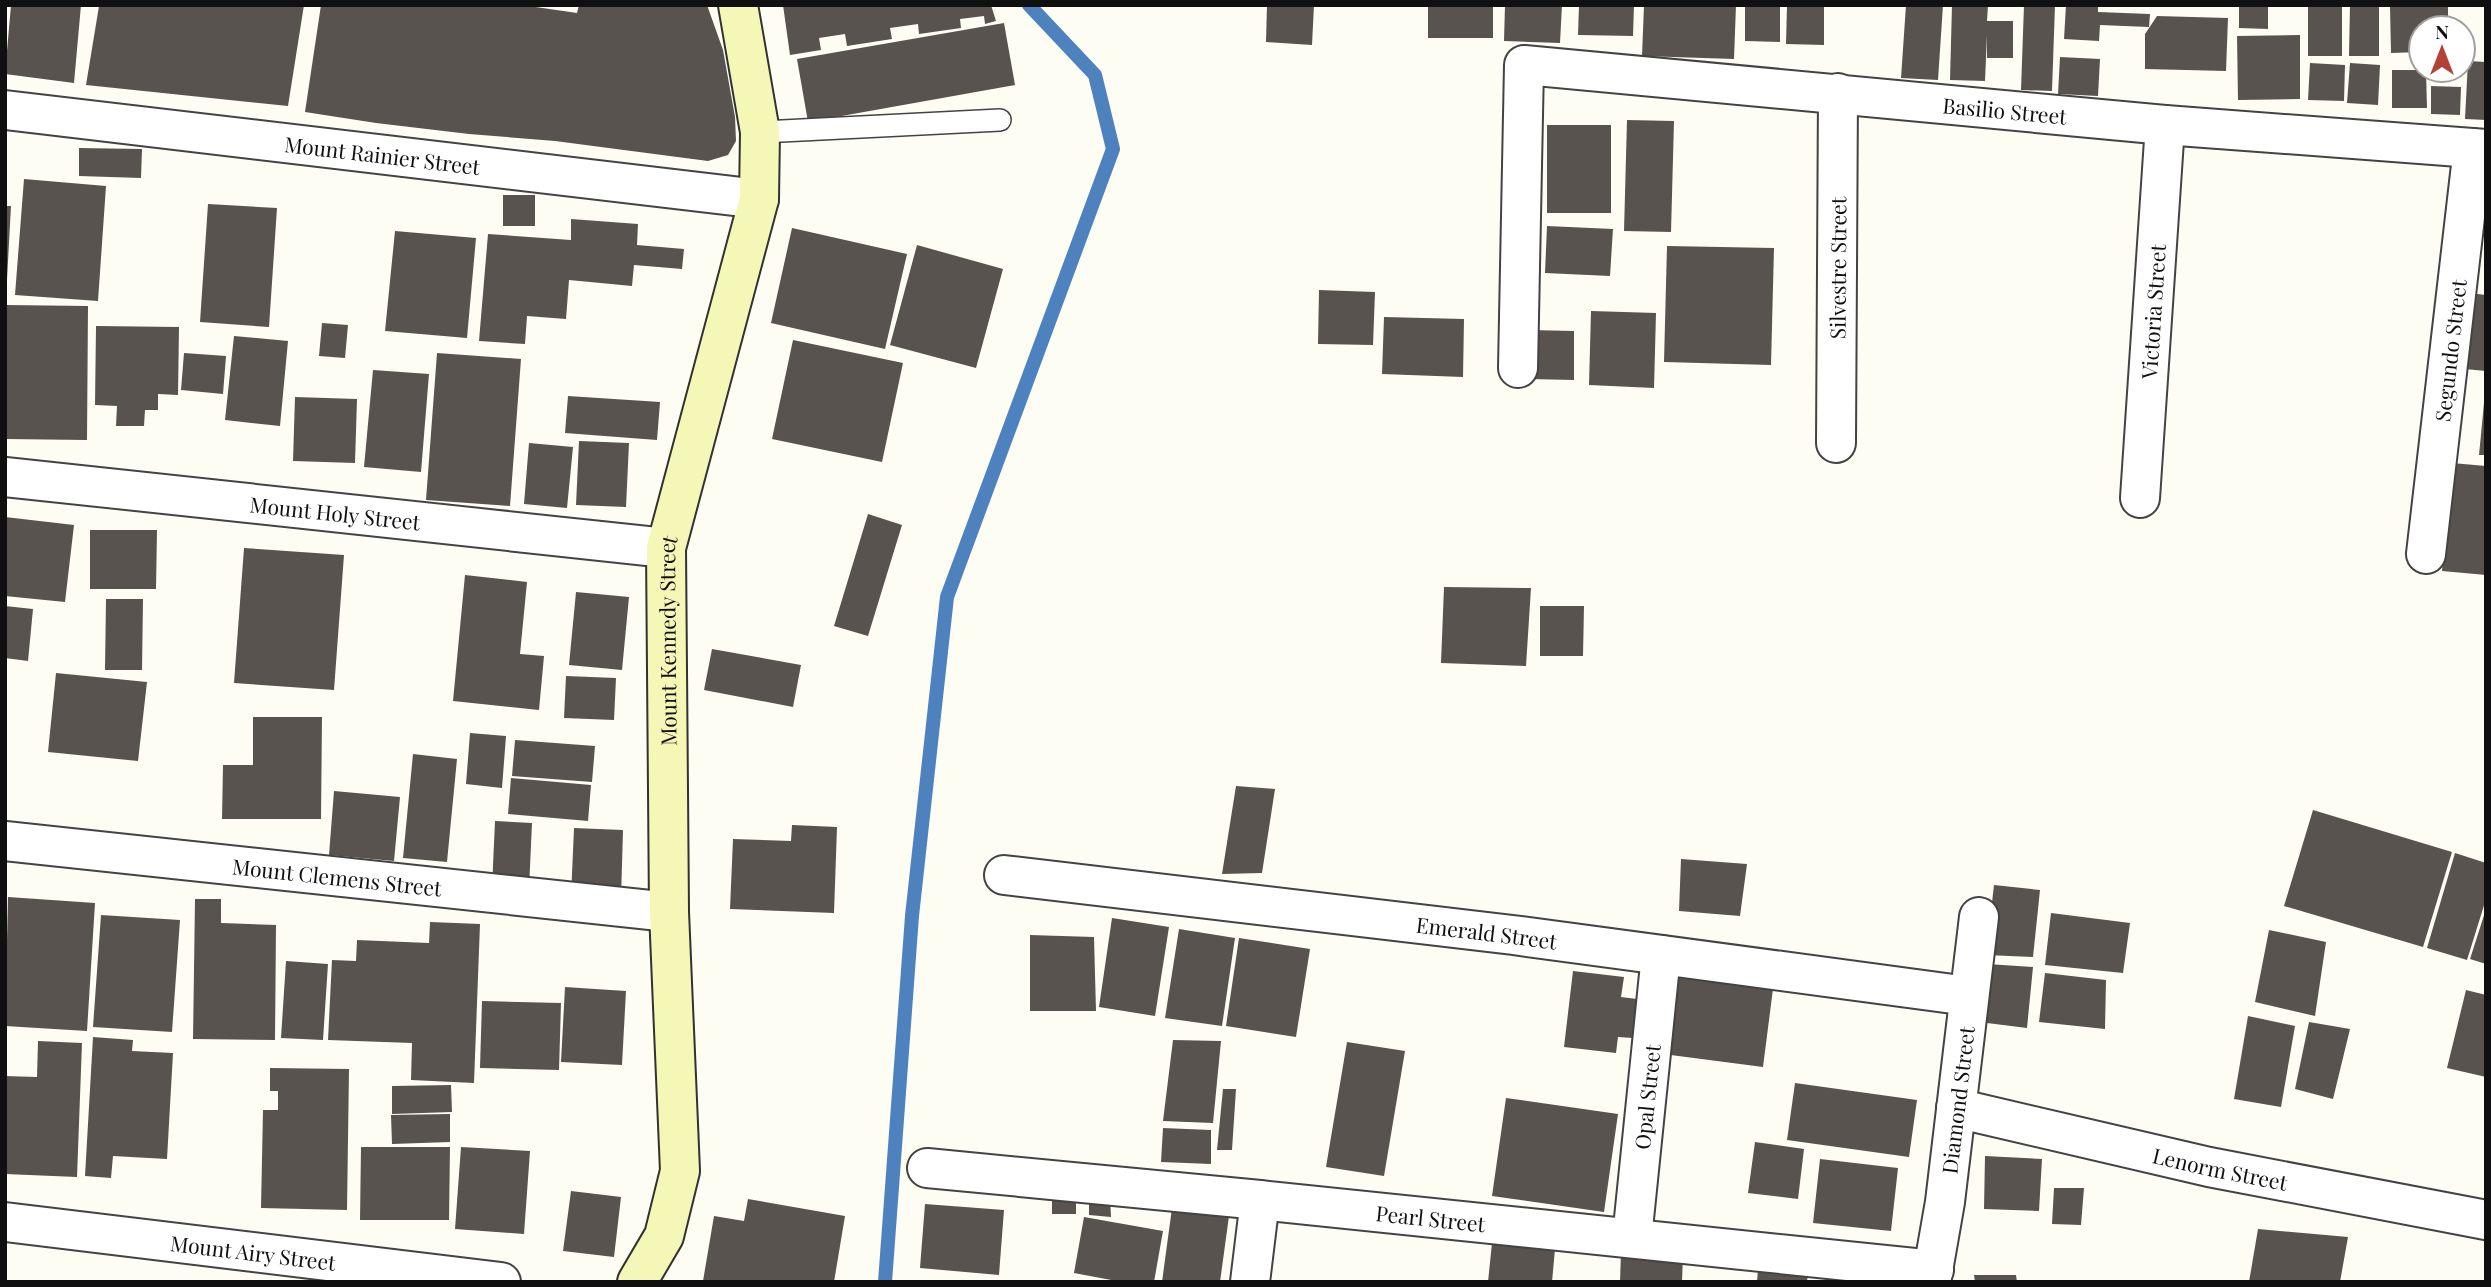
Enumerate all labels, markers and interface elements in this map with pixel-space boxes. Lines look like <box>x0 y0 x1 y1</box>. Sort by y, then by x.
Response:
north arrow <box>2407 14 2477 84</box>
text: N <box>2435 18 2449 44</box>
street label: Basilio Street <box>1942 90 2069 130</box>
street label: Mount Rainier Street <box>283 129 482 180</box>
street label: Silvestre Street <box>1823 196 1851 339</box>
street label: Victoria Street <box>2134 242 2171 381</box>
street label: Segundo Street <box>2427 277 2472 423</box>
street label: Mount Holy Street <box>249 489 422 536</box>
street label: Mount Kennedy Street <box>652 532 683 746</box>
street label: Mount Clemens Street <box>231 851 444 902</box>
street label: Emerald Street <box>1415 910 1559 955</box>
street label: Diamond Street <box>1934 1024 1980 1175</box>
street label: Opal Street <box>1627 1042 1666 1151</box>
street label: Lenorm Street <box>2150 1140 2290 1196</box>
street label: Pearl Street <box>1374 1198 1487 1237</box>
street label: Mount Airy Street <box>169 1228 338 1276</box>

